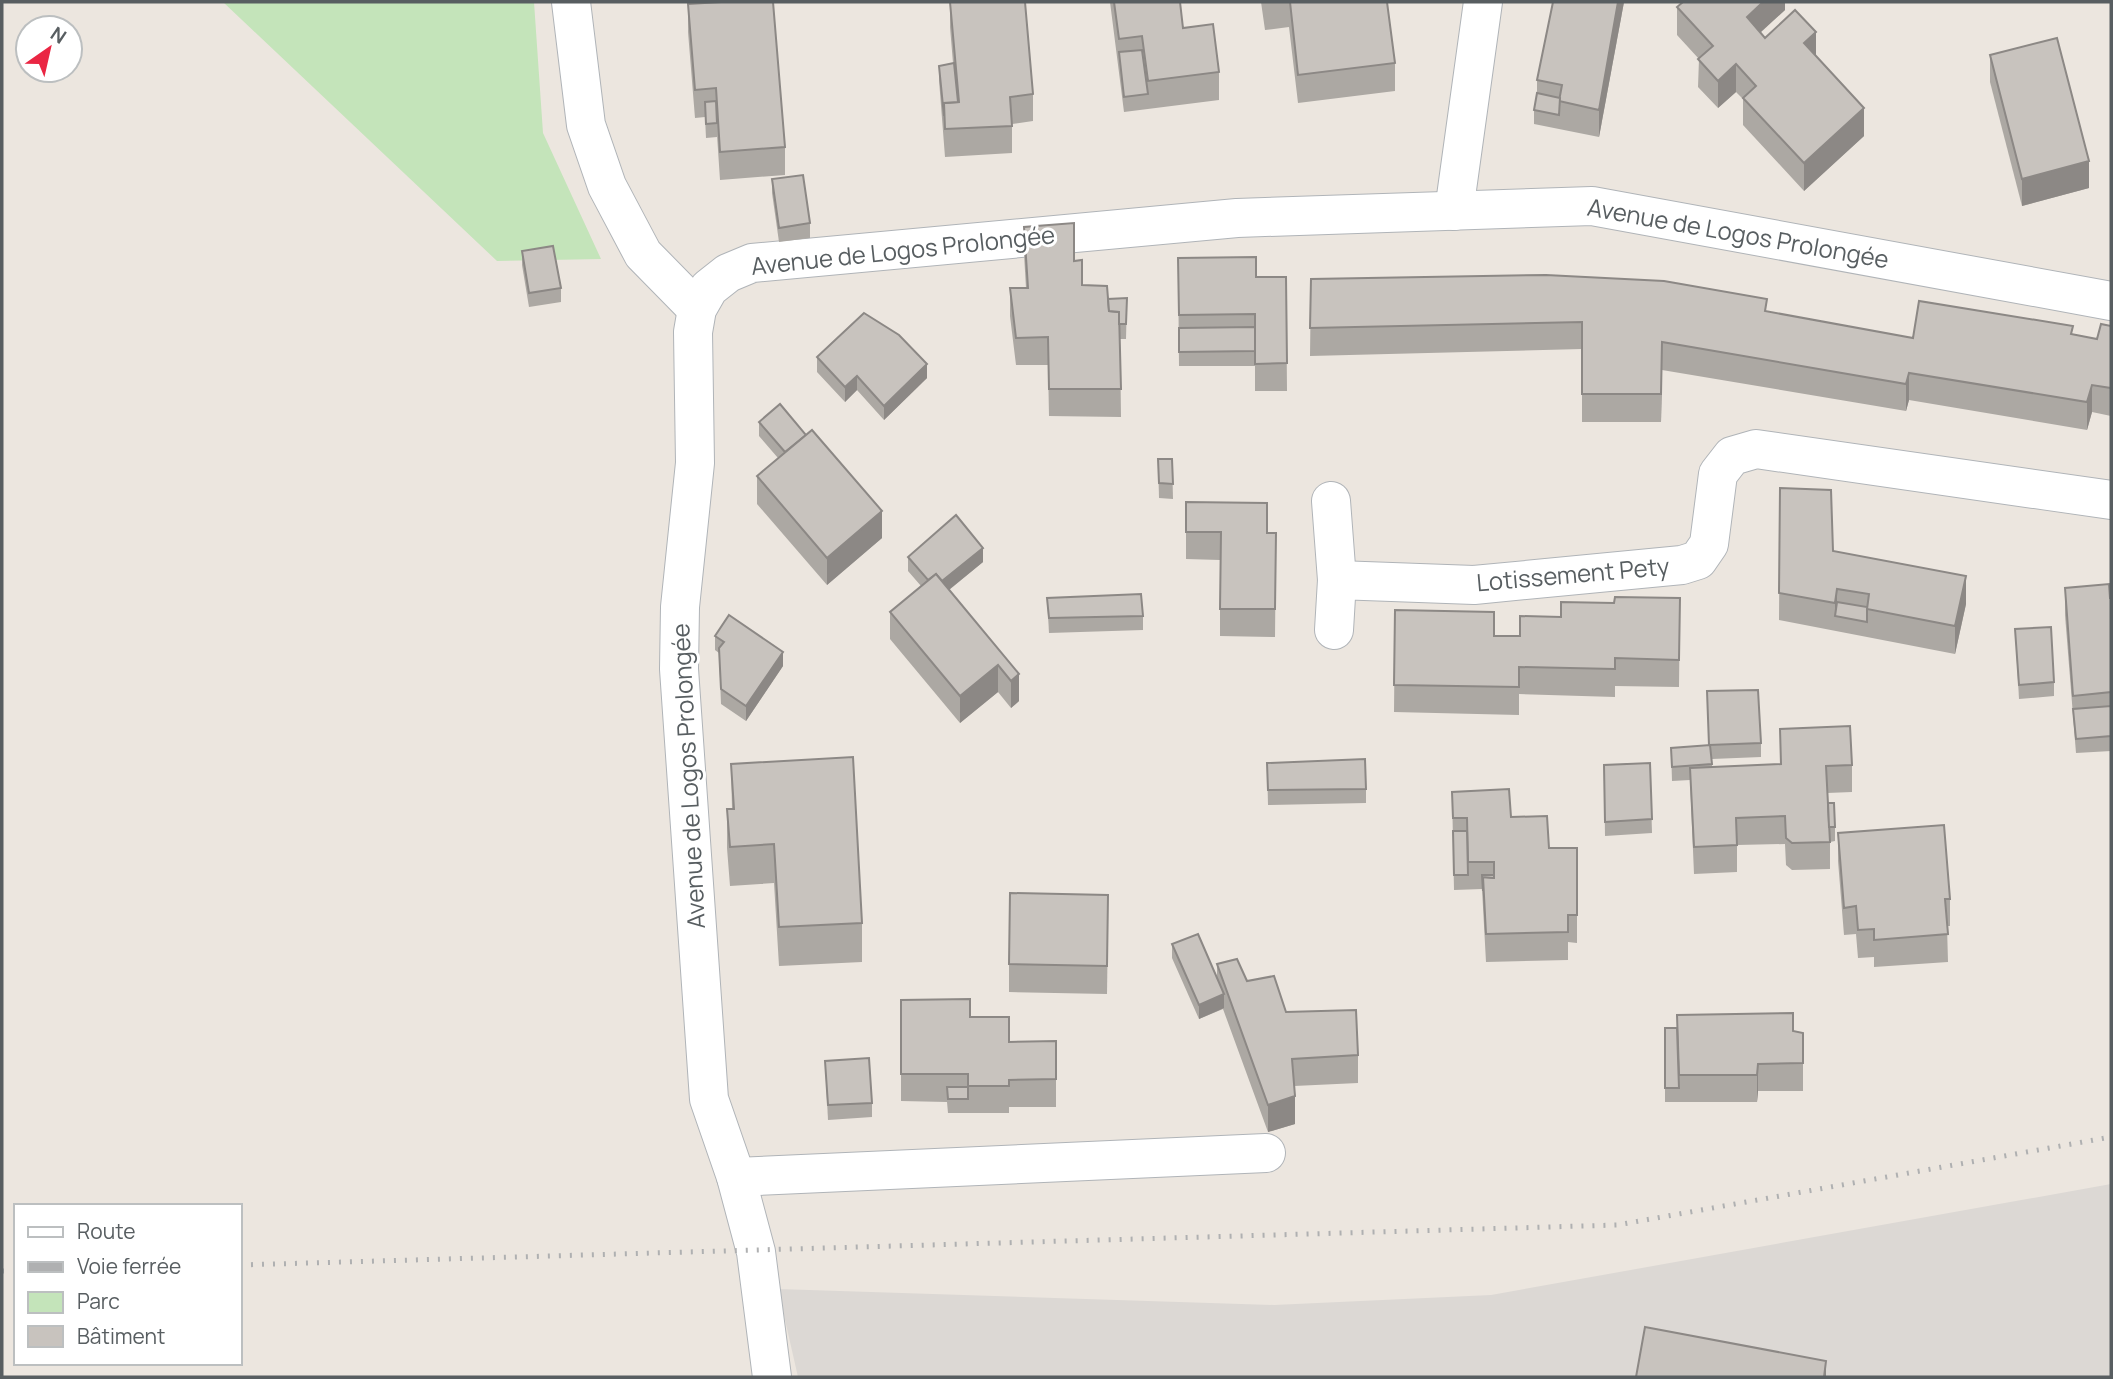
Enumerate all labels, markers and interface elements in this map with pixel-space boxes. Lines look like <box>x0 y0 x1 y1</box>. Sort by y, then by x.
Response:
north arrow <box>14 14 84 84</box>
text: N <box>46 20 71 50</box>
street label: Avenue de Logos Prolongée <box>1585 190 1892 275</box>
street label: Avenue de Logos Prolongée <box>749 217 1057 282</box>
street label: Lotissement Pety <box>1475 549 1671 598</box>
street label: Avenue de Logos Prolongée <box>663 623 712 930</box>
legend <box>14 1204 242 1365</box>
text: Route <box>77 1217 135 1245</box>
text: Voie ferrée <box>77 1252 181 1280</box>
text: Parc <box>77 1287 120 1315</box>
text: Bâtiment <box>77 1322 165 1350</box>

